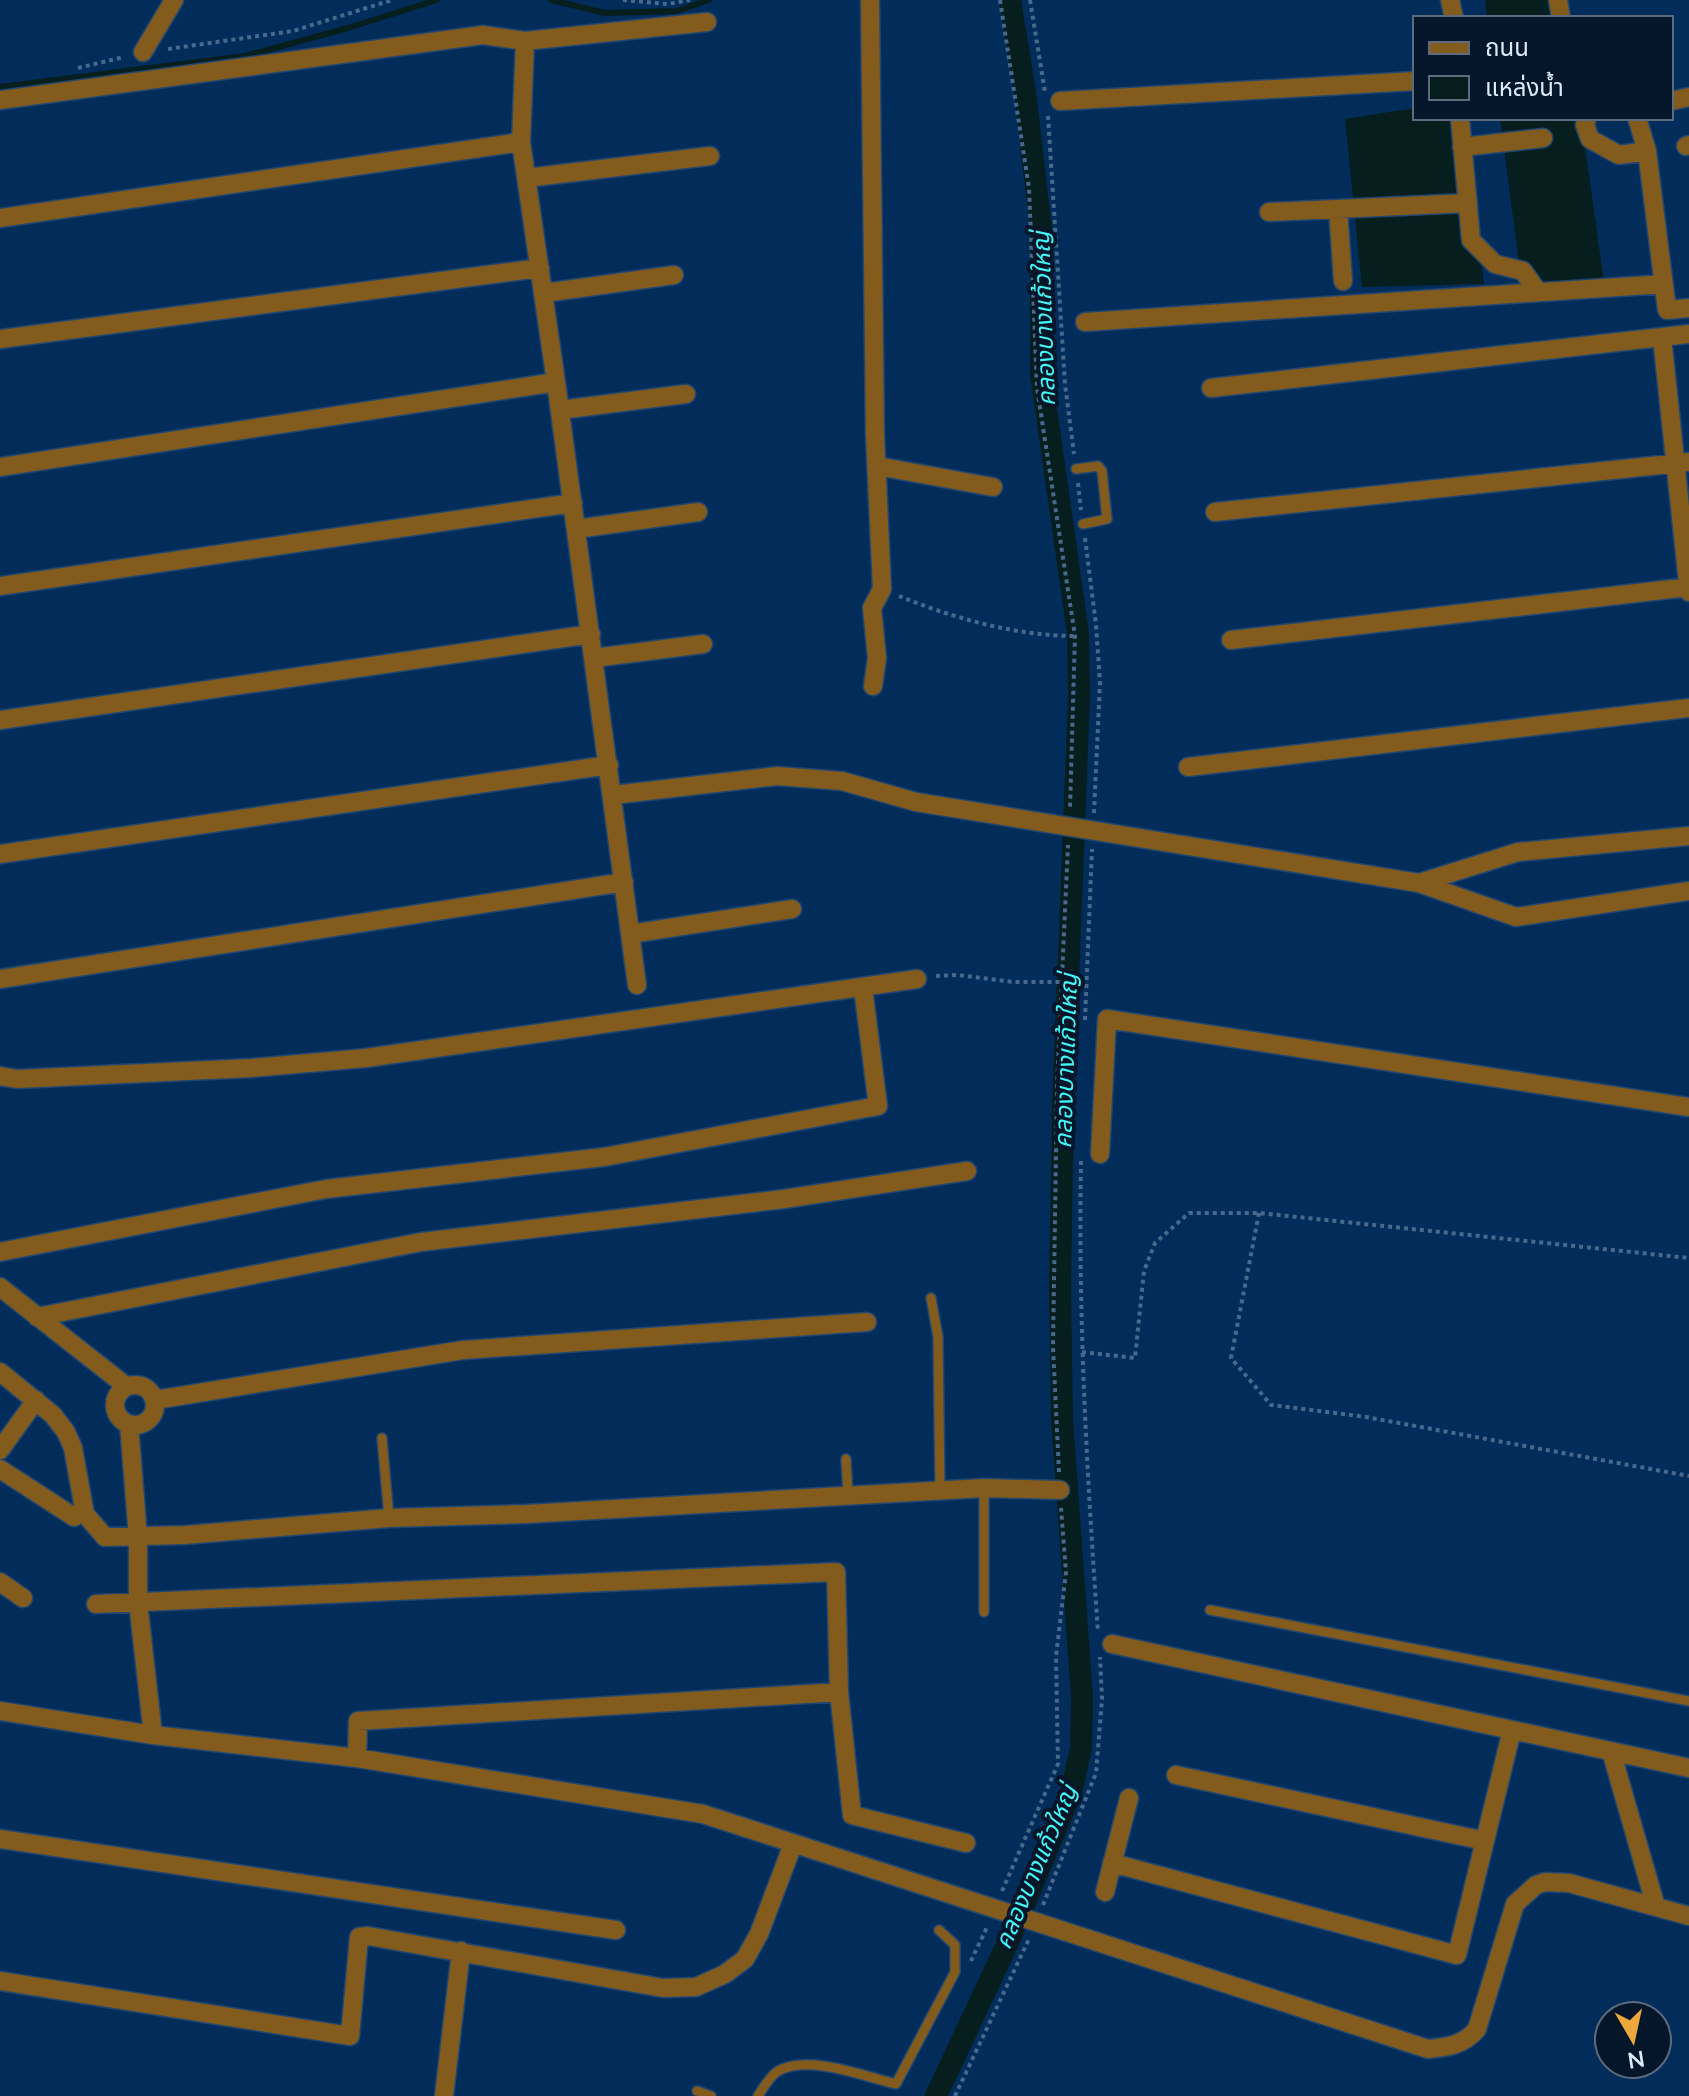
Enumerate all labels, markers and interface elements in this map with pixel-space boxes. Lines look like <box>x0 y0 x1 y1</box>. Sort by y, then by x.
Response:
legend <box>1413 16 1673 120</box>
text: ถนน <box>1485 32 1529 61</box>
text: แหล่งน้ำ <box>1485 71 1564 101</box>
water label: คลองบางแก้วใหญ่ <box>1025 228 1060 407</box>
water label: คลองบางแก้วใหญ่ <box>1047 970 1082 1149</box>
water label: คลองบางแก้วใหญ่ <box>987 1777 1083 1953</box>
north arrow <box>1593 2000 1673 2080</box>
text: N <box>1626 2046 1647 2075</box>

